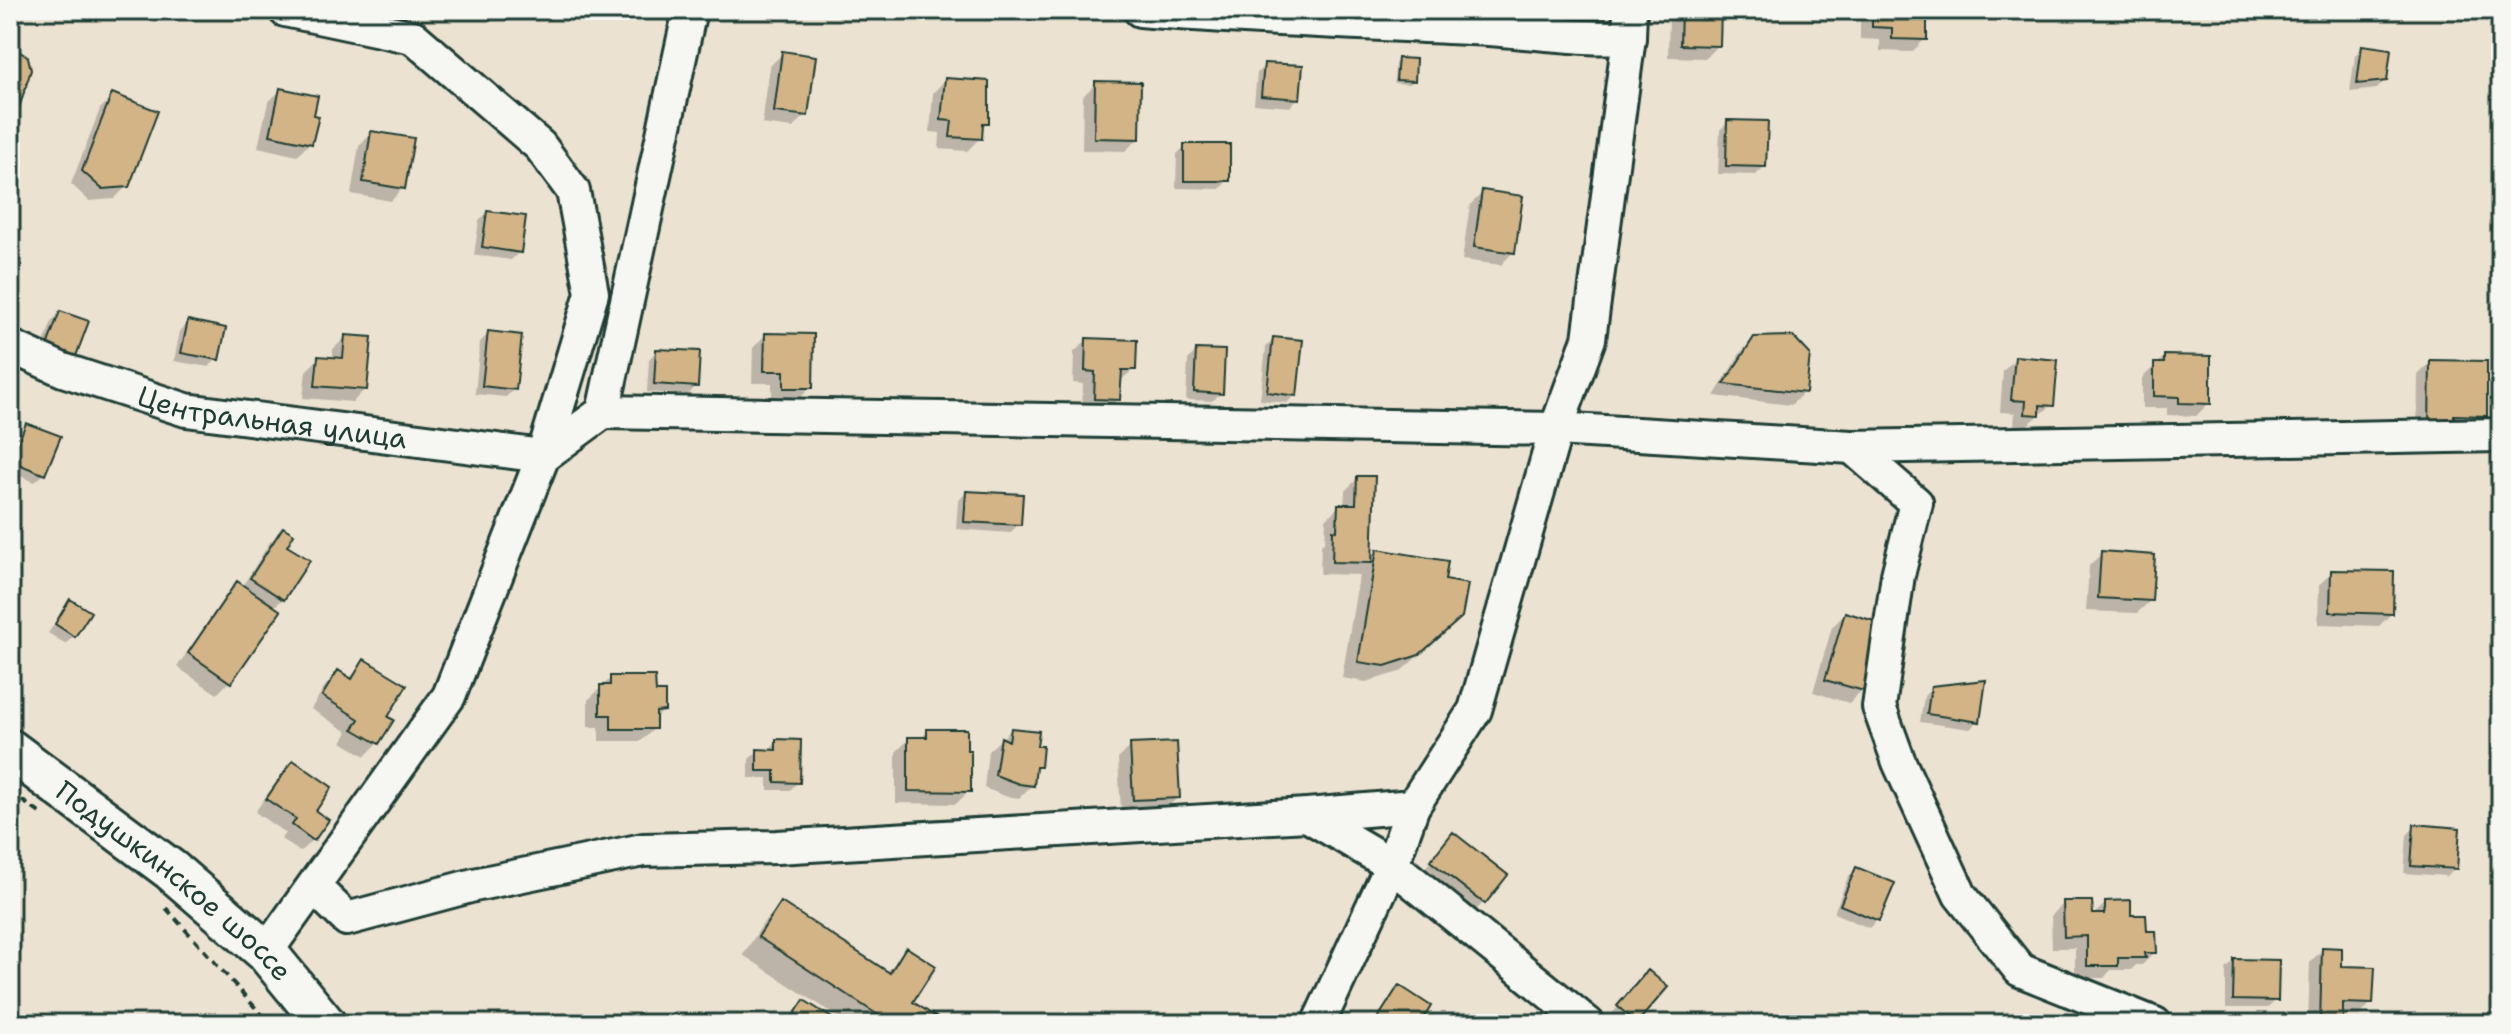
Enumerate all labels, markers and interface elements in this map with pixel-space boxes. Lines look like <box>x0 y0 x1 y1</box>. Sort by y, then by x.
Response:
street label: Центральная улица <box>133 377 409 457</box>
street label: Подушкинское шоссе <box>48 772 301 989</box>

